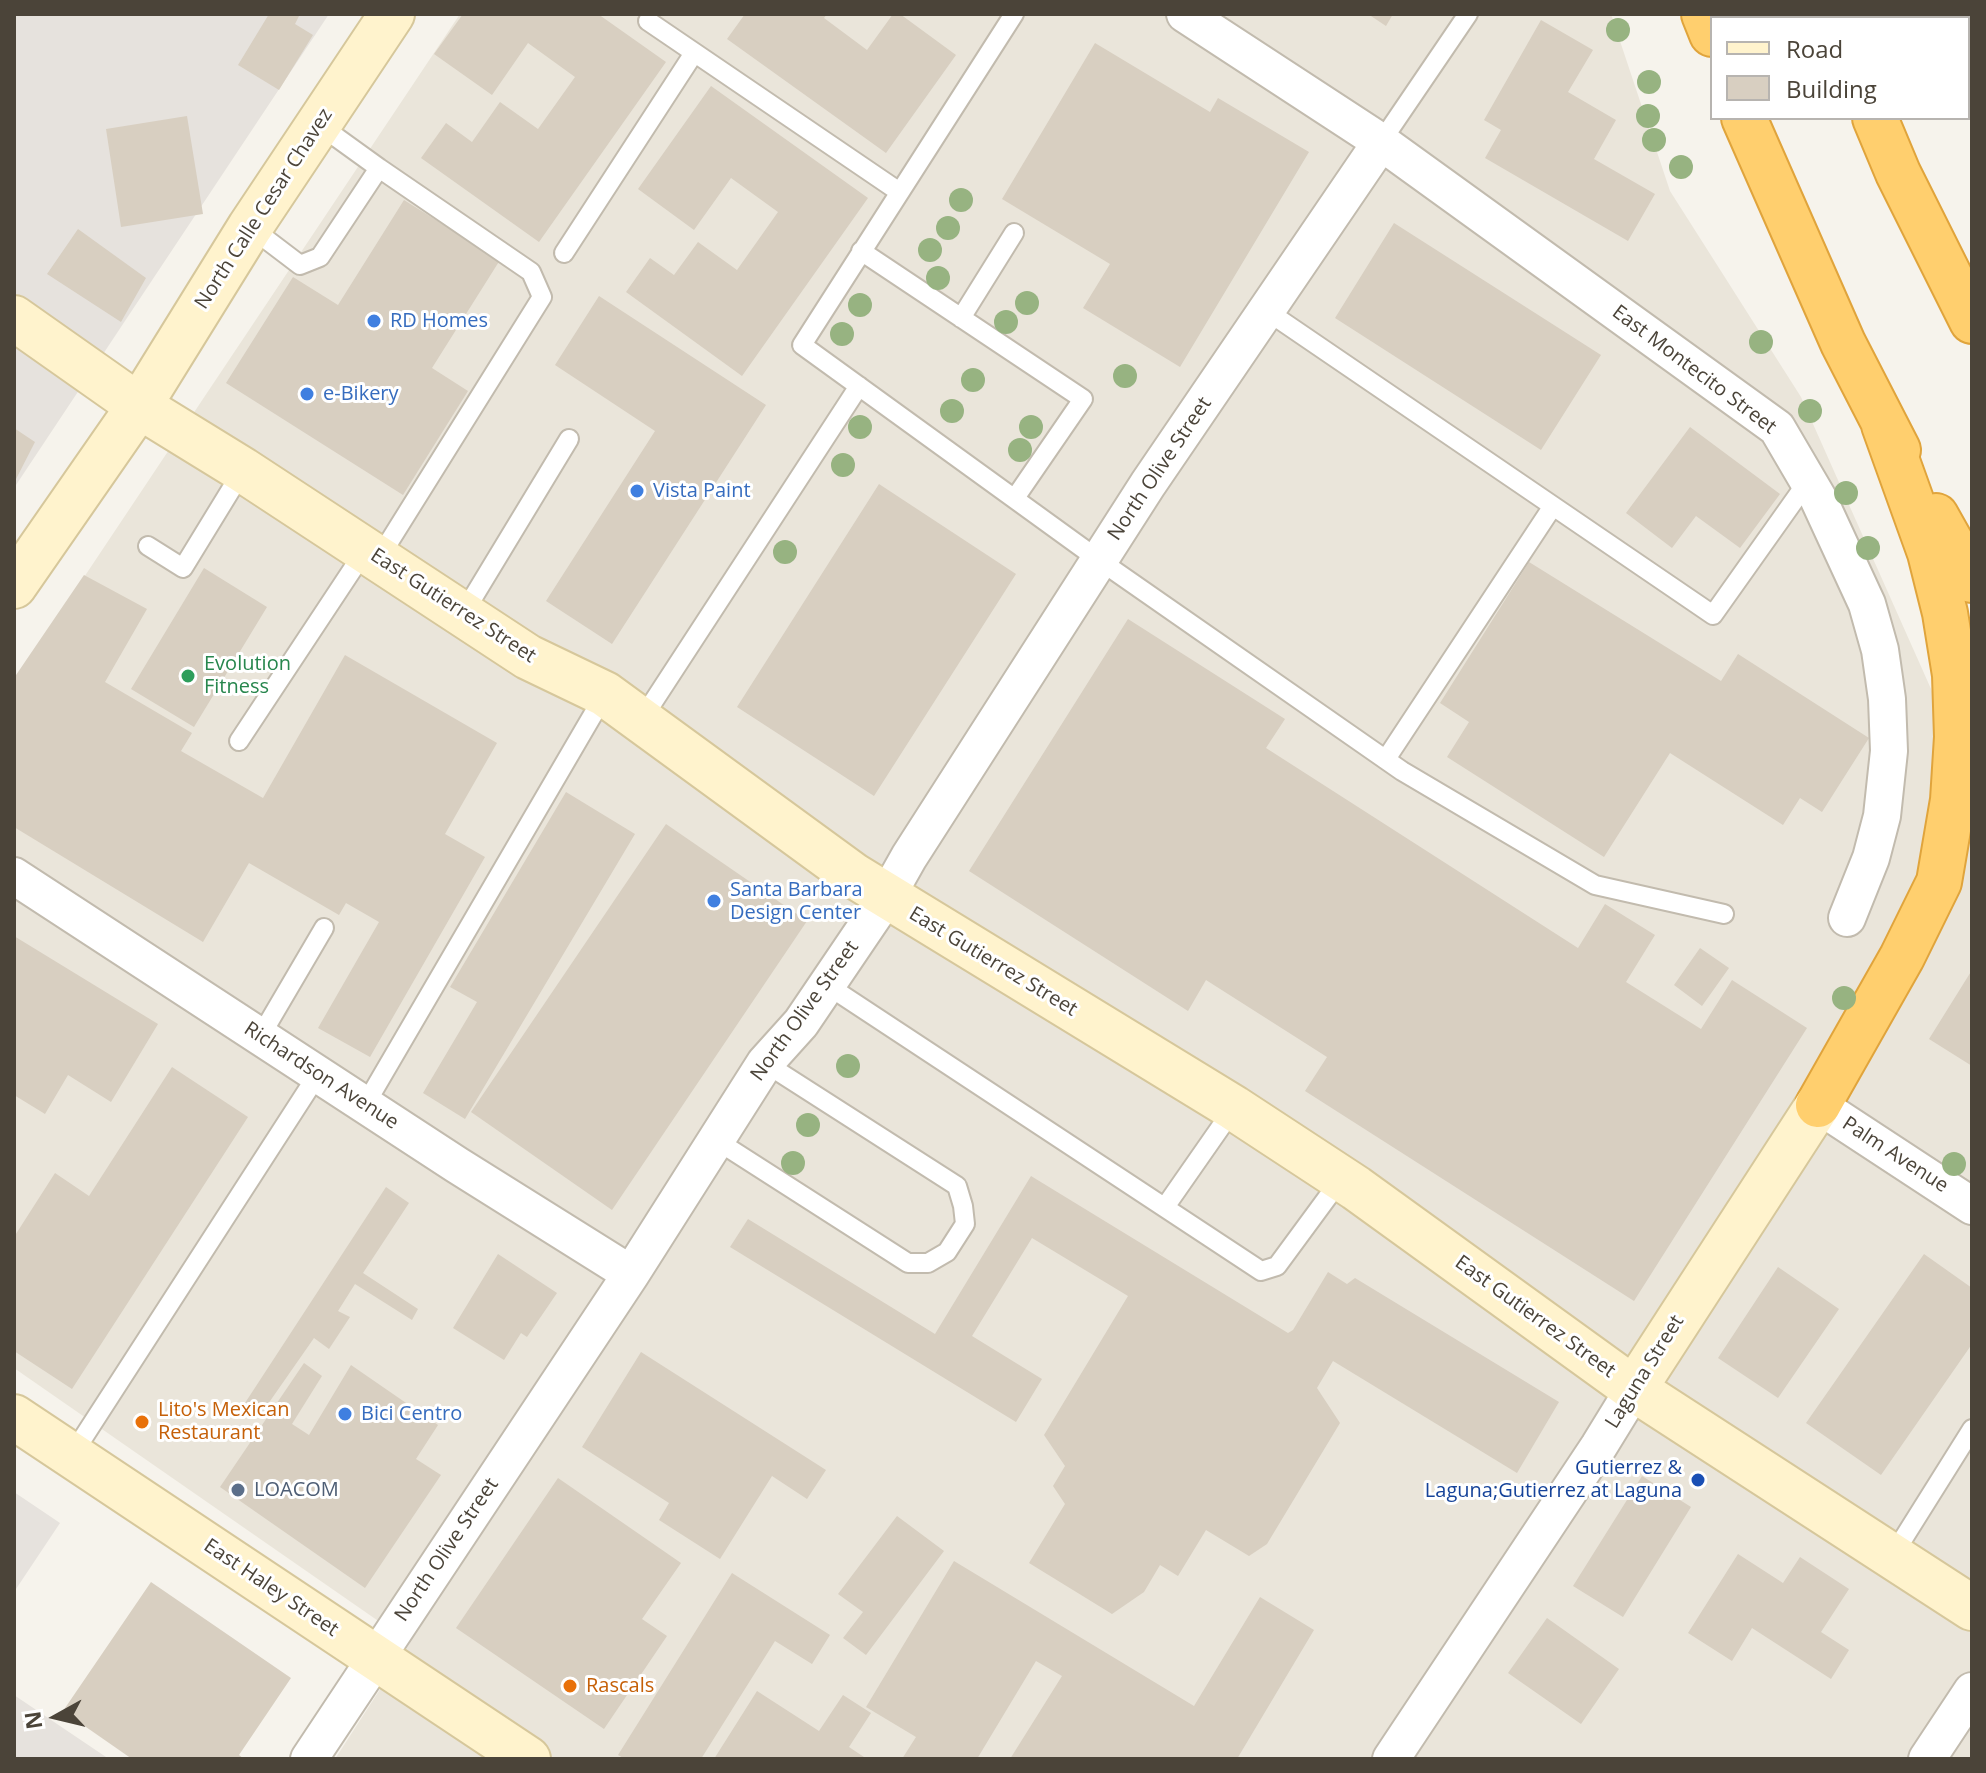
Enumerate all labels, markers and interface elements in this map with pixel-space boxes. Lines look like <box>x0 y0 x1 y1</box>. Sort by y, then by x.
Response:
legend <box>1710 16 1970 120</box>
text: Road <box>1786 32 1843 65</box>
text: Building <box>1786 72 1877 105</box>
street label: North Calle Cesar Chavez <box>190 104 338 314</box>
street label: East Montecito Street <box>1607 300 1781 440</box>
place label: RD Homes <box>390 309 488 333</box>
marker: RD Homes <box>365 312 383 330</box>
place label: e-Bikery <box>323 382 399 406</box>
marker: e-Bikery <box>298 385 316 403</box>
street label: North Olive Street <box>1103 393 1217 545</box>
place label: Vista Paint <box>653 479 751 503</box>
marker: Vista Paint <box>628 482 646 500</box>
street label: East Gutierrez Street <box>366 544 540 668</box>
place label: Evolution Fitness <box>204 652 291 699</box>
marker: Evolution Fitness <box>179 667 197 685</box>
place label: Santa Barbara Design Center <box>730 878 863 925</box>
marker: Santa Barbara Design Center <box>705 892 723 910</box>
street label: East Gutierrez Street <box>904 902 1082 1022</box>
street label: North Olive Street <box>746 936 864 1086</box>
street label: Richardson Avenue <box>239 1017 403 1135</box>
street label: Palm Avenue <box>1838 1112 1952 1198</box>
street label: East Gutierrez Street <box>1450 1251 1620 1383</box>
street label: Laguna Street <box>1601 1311 1689 1433</box>
place label: Lito's Mexican Restaurant <box>158 1398 289 1445</box>
place label: Bici Centro <box>361 1402 462 1426</box>
marker: Bici Centro <box>336 1405 354 1423</box>
marker: Lito's Mexican Restaurant <box>133 1413 151 1431</box>
place label: Gutierrez & Laguna;Gutierrez at Laguna <box>1425 1456 1682 1503</box>
marker: Gutierrez & Laguna;Gutierrez at Laguna <box>1689 1471 1707 1489</box>
street label: North Olive Street <box>390 1474 504 1626</box>
place label: LOACOM <box>254 1478 339 1502</box>
marker: LOACOM <box>229 1481 247 1499</box>
street label: East Haley Street <box>199 1534 343 1642</box>
place label: Rascals <box>586 1674 654 1698</box>
north arrow <box>16 1677 96 1757</box>
marker: Rascals <box>561 1677 579 1695</box>
text: N <box>16 1709 48 1731</box>

